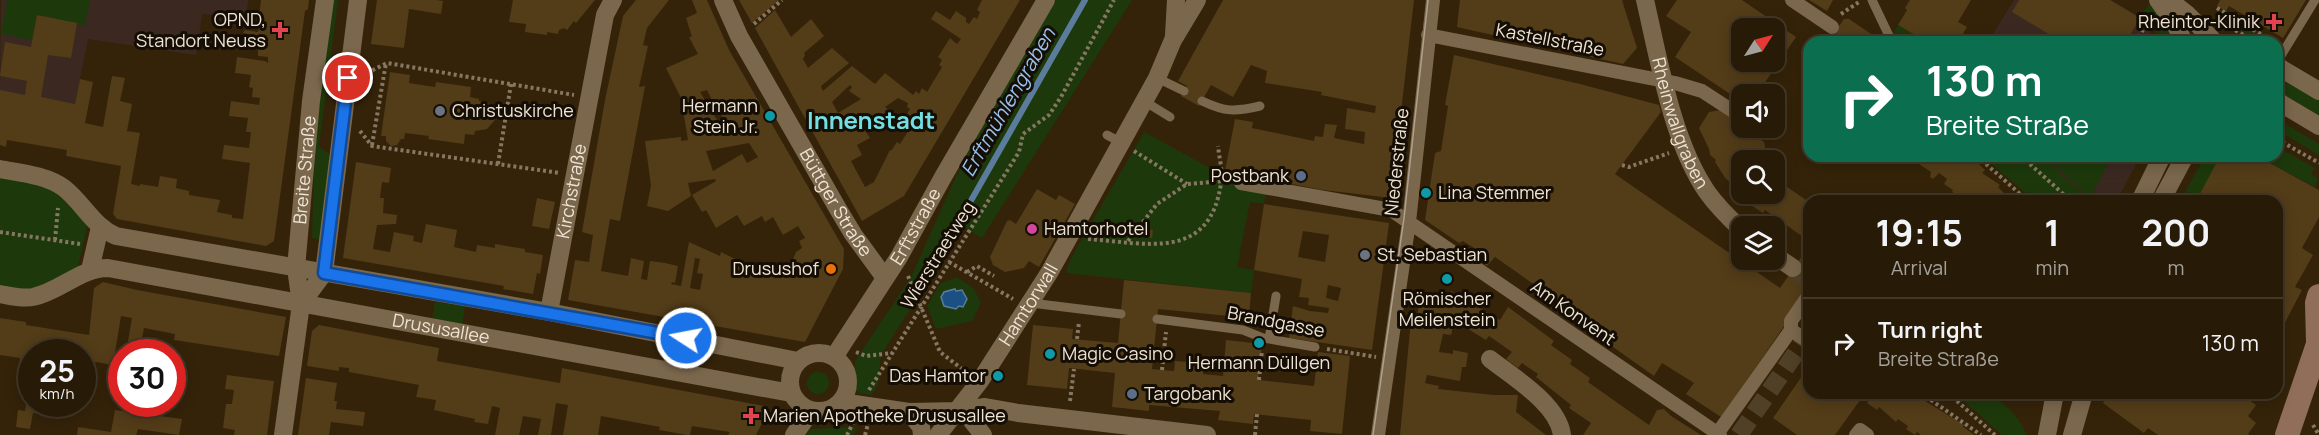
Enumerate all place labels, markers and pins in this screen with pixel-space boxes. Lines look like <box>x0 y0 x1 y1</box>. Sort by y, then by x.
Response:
place label: OPND, Standort Neuss <box>136 7 266 52</box>
place label: Rheintor-Klinik <box>2138 9 2261 33</box>
marker: Rheintor-Klinik <box>2265 13 2283 31</box>
marker: OPND, Standort Neuss <box>271 21 289 39</box>
pin <box>322 52 373 103</box>
place label: Hermann Stein Jr. <box>682 93 758 138</box>
place label: Christuskirche <box>452 98 574 122</box>
marker: Christuskirche <box>433 104 447 118</box>
marker: Hermann Stein Jr. <box>763 109 777 123</box>
place label: Postbank <box>1211 163 1290 187</box>
marker: Postbank <box>1294 169 1308 183</box>
place label: Lina Stemmer <box>1438 180 1552 204</box>
marker: Lina Stemmer <box>1419 186 1433 200</box>
place label: Hamtorhotel <box>1044 216 1148 240</box>
marker: Hamtorhotel <box>1025 222 1039 236</box>
place label: St. Sebastian <box>1377 242 1487 266</box>
marker: St. Sebastian <box>1358 248 1372 262</box>
place label: Drusushof <box>732 256 820 280</box>
marker: Drusushof <box>824 262 838 276</box>
marker: Römischer Meilenstein <box>1440 272 1454 286</box>
place label: Römischer Meilenstein <box>1399 286 1495 331</box>
marker: Hermann Düllgen <box>1252 336 1266 350</box>
place label: Magic Casino <box>1062 341 1173 365</box>
marker: Magic Casino <box>1043 347 1057 361</box>
place label: Hermann Düllgen <box>1188 350 1330 374</box>
place label: Das Hamtor <box>889 363 986 387</box>
marker: Das Hamtor <box>991 369 1005 383</box>
place label: Targobank <box>1144 381 1232 405</box>
marker: Targobank <box>1125 387 1139 401</box>
place label: Marien Apotheke Drususallee <box>763 403 1006 427</box>
marker: Marien Apotheke Drususallee <box>744 409 758 423</box>

